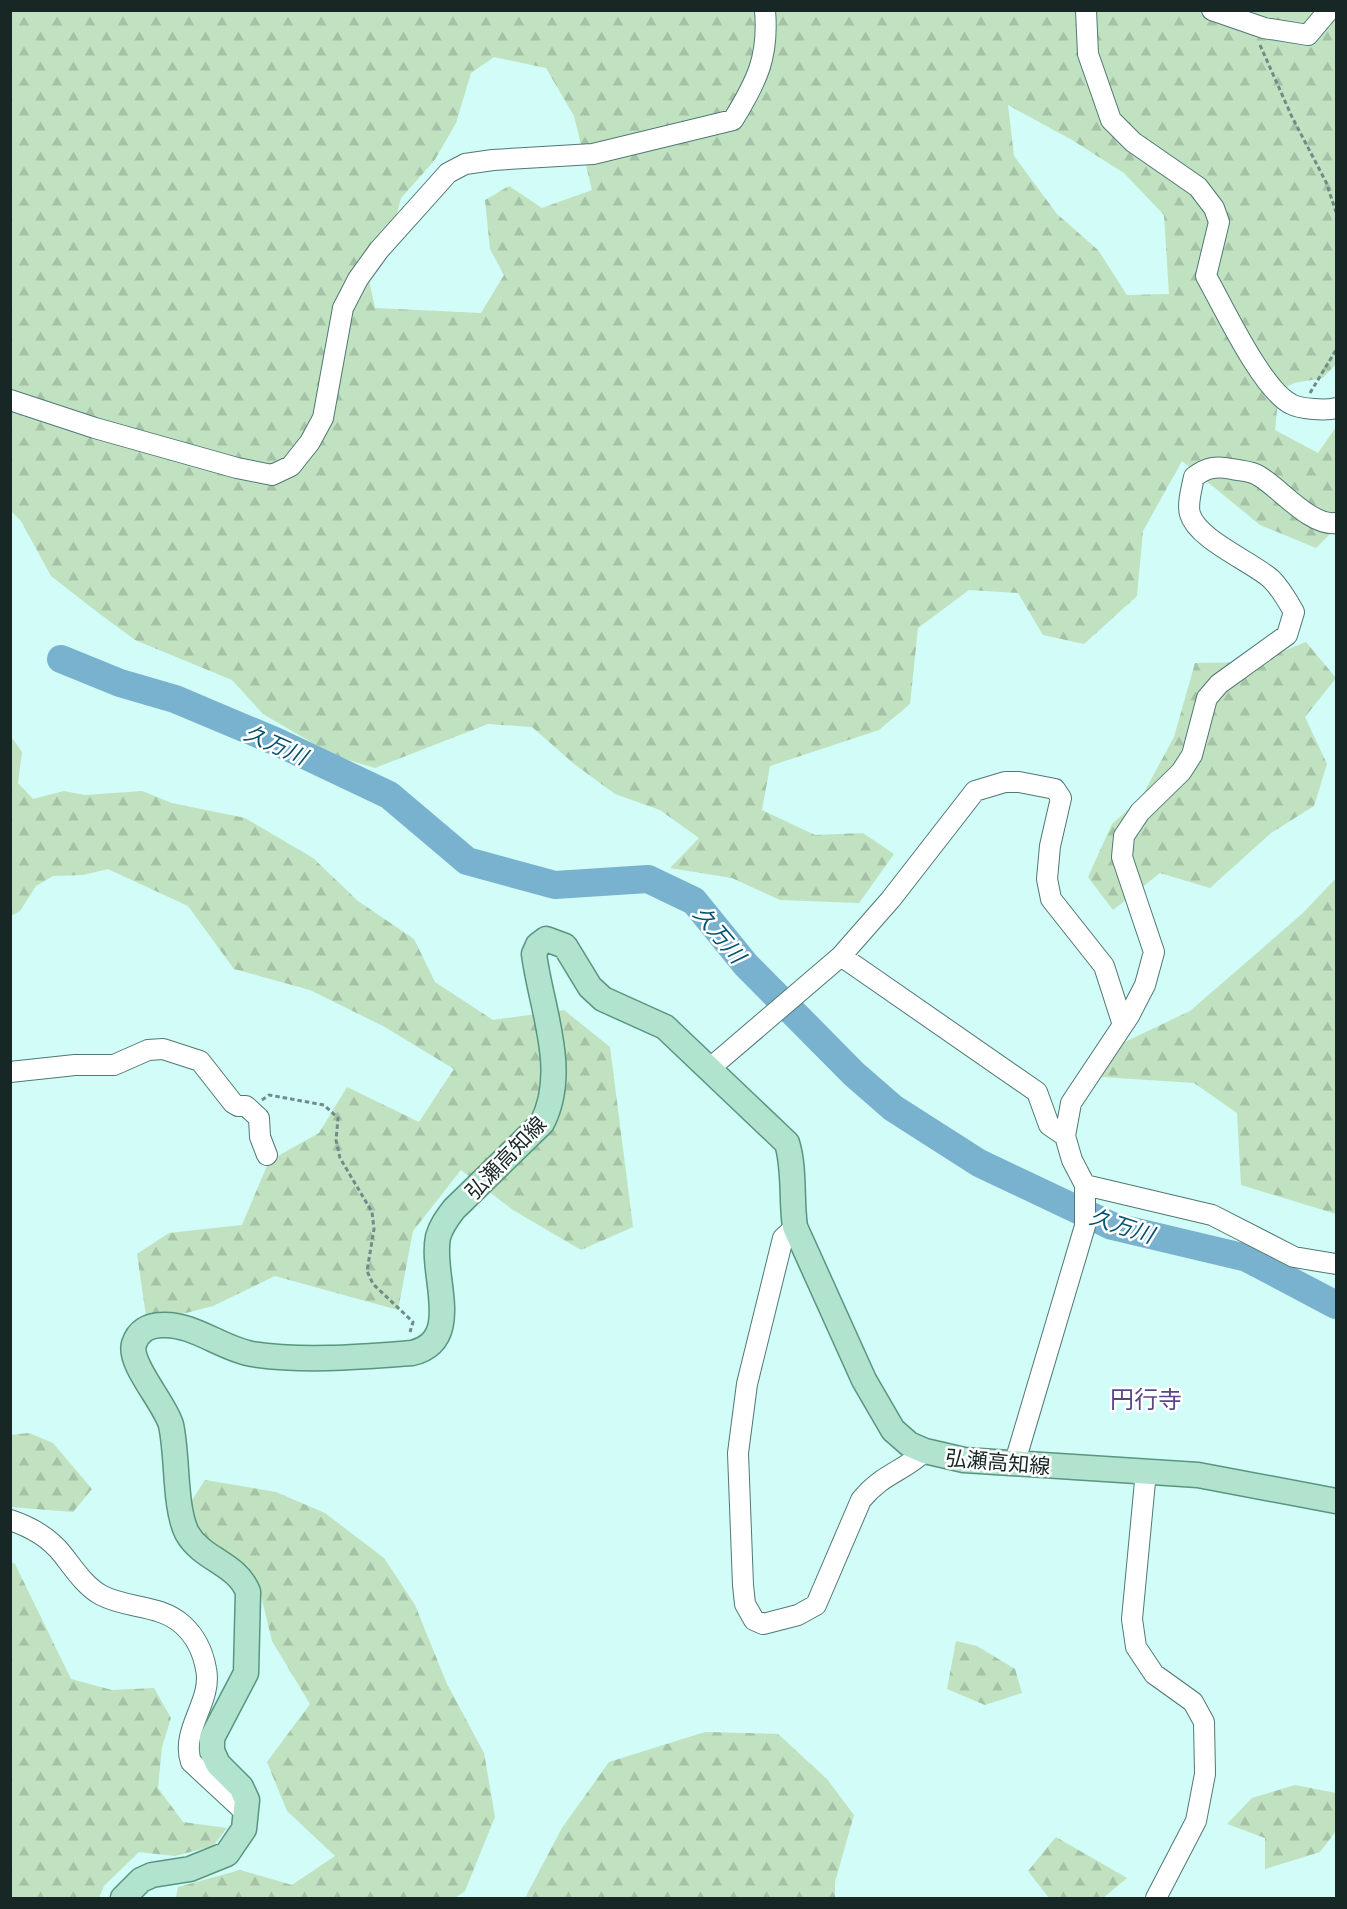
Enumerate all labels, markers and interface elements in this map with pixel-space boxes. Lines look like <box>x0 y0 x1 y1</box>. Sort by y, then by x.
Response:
water label: 久万川 <box>240 718 313 771</box>
water label: 久万川 <box>688 900 753 969</box>
street label: 弘瀬高知線 <box>460 1111 550 1203</box>
water label: 久万川 <box>1086 1202 1159 1249</box>
district label: 円行寺 <box>1110 1384 1182 1413</box>
street label: 弘瀬高知線 <box>945 1444 1051 1478</box>

